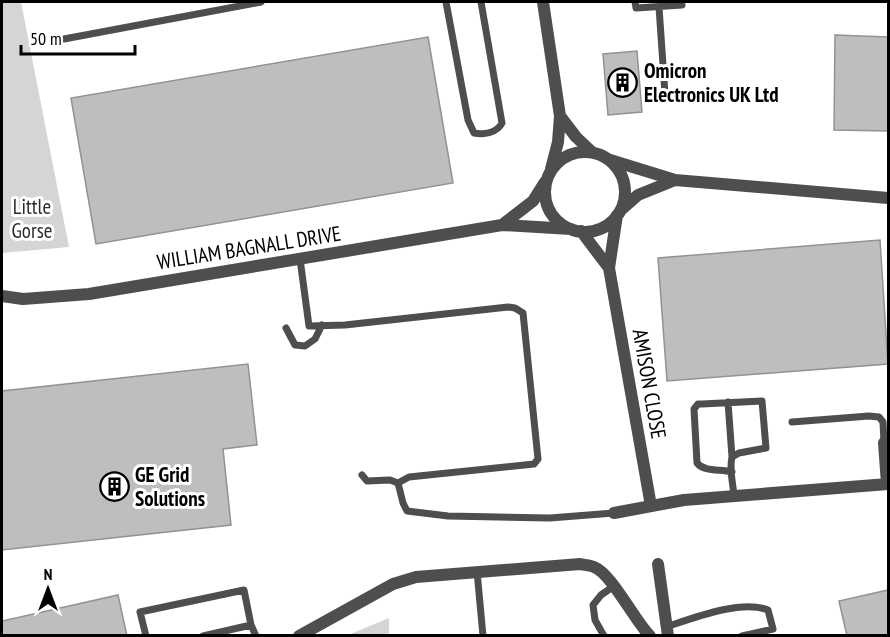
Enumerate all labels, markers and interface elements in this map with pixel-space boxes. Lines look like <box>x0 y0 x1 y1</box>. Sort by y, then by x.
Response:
scale bar <box>21 18 135 56</box>
text: 50 m <box>30 27 62 50</box>
place label: Omicron Electronics UK Ltd <box>644 57 779 108</box>
building icon: Omicron Electronics UK Ltd <box>607 67 639 99</box>
park label: Little Gorse <box>12 193 52 244</box>
street label: WILLIAM BAGNALL DRIVE <box>155 220 343 275</box>
street label: AMISON CLOSE <box>627 327 672 441</box>
place label: GE Grid Solutions <box>135 461 205 512</box>
building icon: GE Grid Solutions <box>98 471 130 503</box>
north arrow <box>18 559 78 619</box>
text: N <box>44 564 52 584</box>

